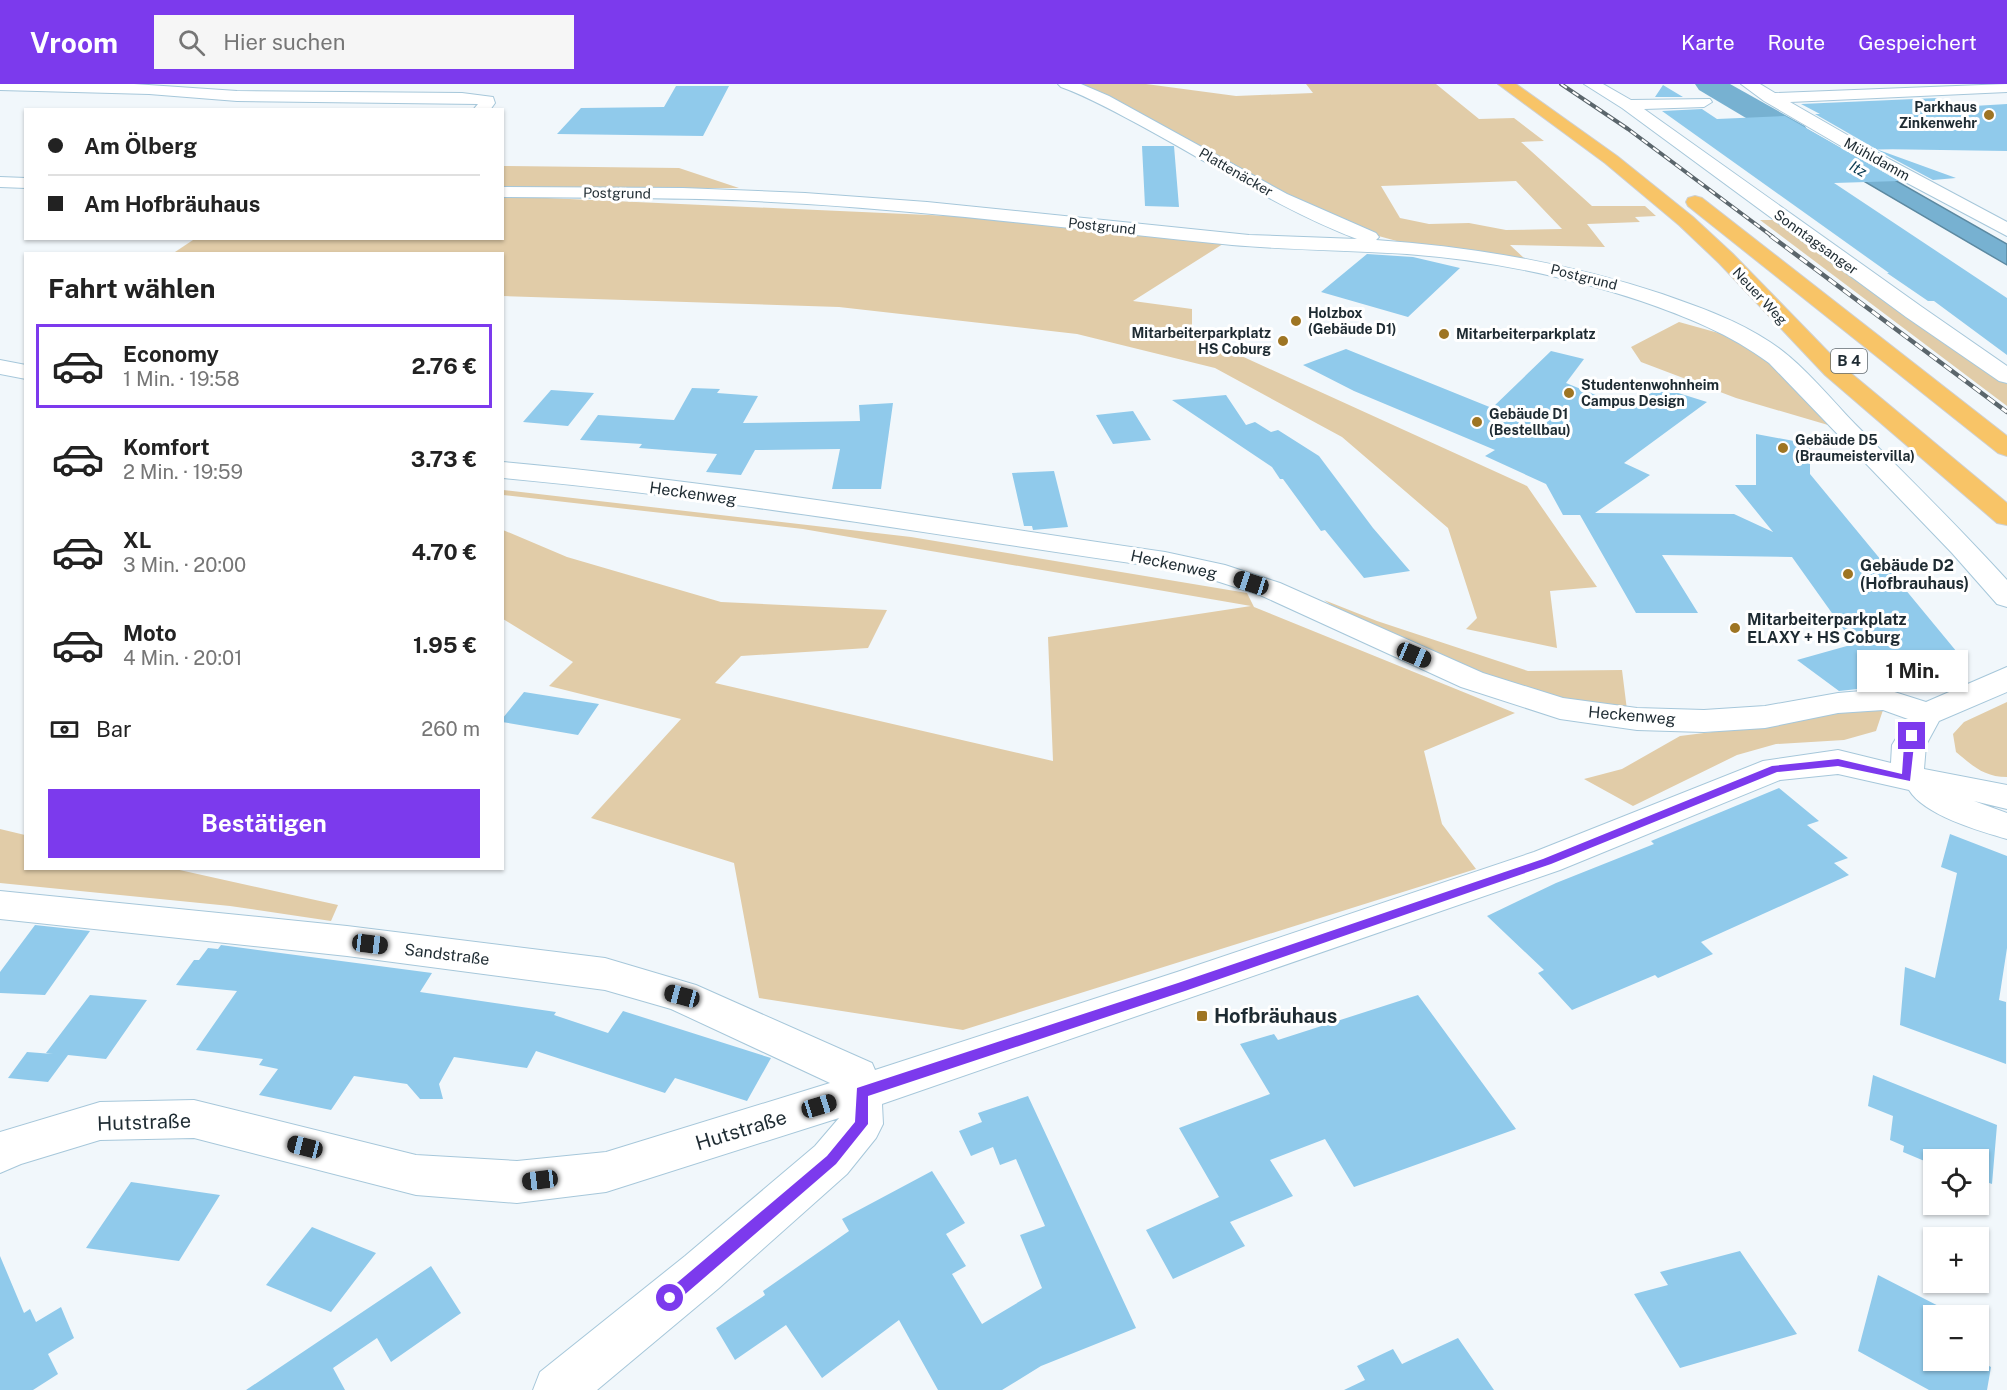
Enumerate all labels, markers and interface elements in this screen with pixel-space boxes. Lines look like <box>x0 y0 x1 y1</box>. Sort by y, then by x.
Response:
search box <box>154 15 574 69</box>
text: Vroom <box>30 26 118 59</box>
icon: search <box>175 26 208 59</box>
text: Hier suchen <box>223 29 345 55</box>
text: Karte <box>1681 30 1735 55</box>
text: Route <box>1768 30 1825 55</box>
text: Gespeichert <box>1858 30 1977 55</box>
place label: Parkhaus Zinkenwehr <box>1899 99 1977 131</box>
marker: Parkhaus Zinkenwehr <box>1982 108 1996 122</box>
text: Am Ölberg <box>84 133 197 159</box>
street label: Mühldamm <box>1841 134 1913 184</box>
street label: Plattenäcker <box>1196 144 1276 200</box>
water label: Itz <box>1847 157 1870 180</box>
street label: Postgrund <box>583 184 651 202</box>
text: Am Hofbräuhaus <box>84 191 260 217</box>
street label: Sonntagsanger <box>1771 206 1861 278</box>
street label: Postgrund <box>1067 214 1137 238</box>
street label: Postgrund <box>1549 261 1619 293</box>
street label: Neuer Weg <box>1729 264 1791 328</box>
text: Fahrt wählen <box>48 272 216 304</box>
place label: Holzbox (Gebäude D1) <box>1308 305 1397 337</box>
marker: Holzbox (Gebäude D1) <box>1289 314 1303 328</box>
place label: Mitarbeiterparkplatz HS Coburg <box>1131 325 1271 357</box>
place label: Mitarbeiterparkplatz <box>1456 326 1596 342</box>
marker: Mitarbeiterparkplatz <box>1437 327 1451 341</box>
marker: Mitarbeiterparkplatz HS Coburg <box>1276 334 1290 348</box>
icon: car <box>51 339 105 393</box>
text: Economy <box>123 341 219 367</box>
road number: B 4 <box>1831 349 1867 373</box>
text: 2.76 € <box>412 353 477 379</box>
text: 1 Min. · 19:58 <box>123 367 240 391</box>
place label: Studentenwohnheim Campus Design <box>1581 377 1719 409</box>
marker: Studentenwohnheim Campus Design <box>1562 386 1576 400</box>
place label: Gebäude D1 (Bestellbau) <box>1489 406 1571 438</box>
marker: Gebäude D1 (Bestellbau) <box>1470 415 1484 429</box>
icon: car <box>51 432 105 486</box>
place label: Gebäude D5 (Braumeistervilla) <box>1795 432 1915 464</box>
text: Komfort <box>123 434 210 460</box>
marker: Gebäude D5 (Braumeistervilla) <box>1776 441 1790 455</box>
text: 3.73 € <box>411 446 477 472</box>
text: 2 Min. · 19:59 <box>123 460 243 484</box>
street label: Heckenweg <box>648 478 738 509</box>
icon: car <box>51 525 105 579</box>
text: XL <box>123 527 151 553</box>
text: 4.70 € <box>411 539 477 565</box>
street label: Heckenweg <box>1129 546 1219 583</box>
text: 3 Min. · 20:00 <box>123 553 246 577</box>
place label: Gebäude D2 (Hofbrauhaus) <box>1860 556 1969 593</box>
marker: Gebäude D2 (Hofbrauhaus) <box>1841 567 1855 581</box>
car <box>1231 569 1271 597</box>
place label: Mitarbeiterparkplatz ELAXY + HS Coburg <box>1747 610 1907 647</box>
icon: car <box>51 618 105 672</box>
text: Moto <box>123 620 177 646</box>
marker: Mitarbeiterparkplatz ELAXY + HS Coburg <box>1728 621 1742 635</box>
text: 1.95 € <box>413 632 477 658</box>
car <box>1394 640 1434 670</box>
text: 4 Min. · 20:01 <box>123 646 242 670</box>
callout: 1 Min. <box>1856 649 1968 691</box>
text: 1 Min. <box>1885 659 1940 683</box>
street label: Heckenweg <box>1587 702 1677 729</box>
icon: cash <box>48 713 81 746</box>
text: Bar <box>96 716 132 742</box>
text: 260 m <box>421 717 480 741</box>
route end <box>1898 722 1925 749</box>
button: Bestätigen <box>48 789 480 858</box>
car <box>351 933 389 955</box>
street label: Sandstraße <box>403 940 491 969</box>
car <box>662 983 702 1009</box>
place label: Hofbräuhaus <box>1214 1004 1337 1028</box>
marker: Hofbräuhaus <box>1195 1009 1209 1023</box>
car <box>799 1092 839 1120</box>
street label: Hutstraße <box>693 1105 789 1155</box>
street label: Hutstraße <box>97 1108 191 1136</box>
car <box>285 1134 325 1160</box>
map controls <box>1923 1149 1989 1371</box>
button: locate <box>1923 1149 1989 1215</box>
car <box>521 1169 559 1191</box>
button: + <box>1923 1227 1989 1293</box>
route start <box>656 1284 683 1311</box>
button: − <box>1923 1305 1989 1371</box>

